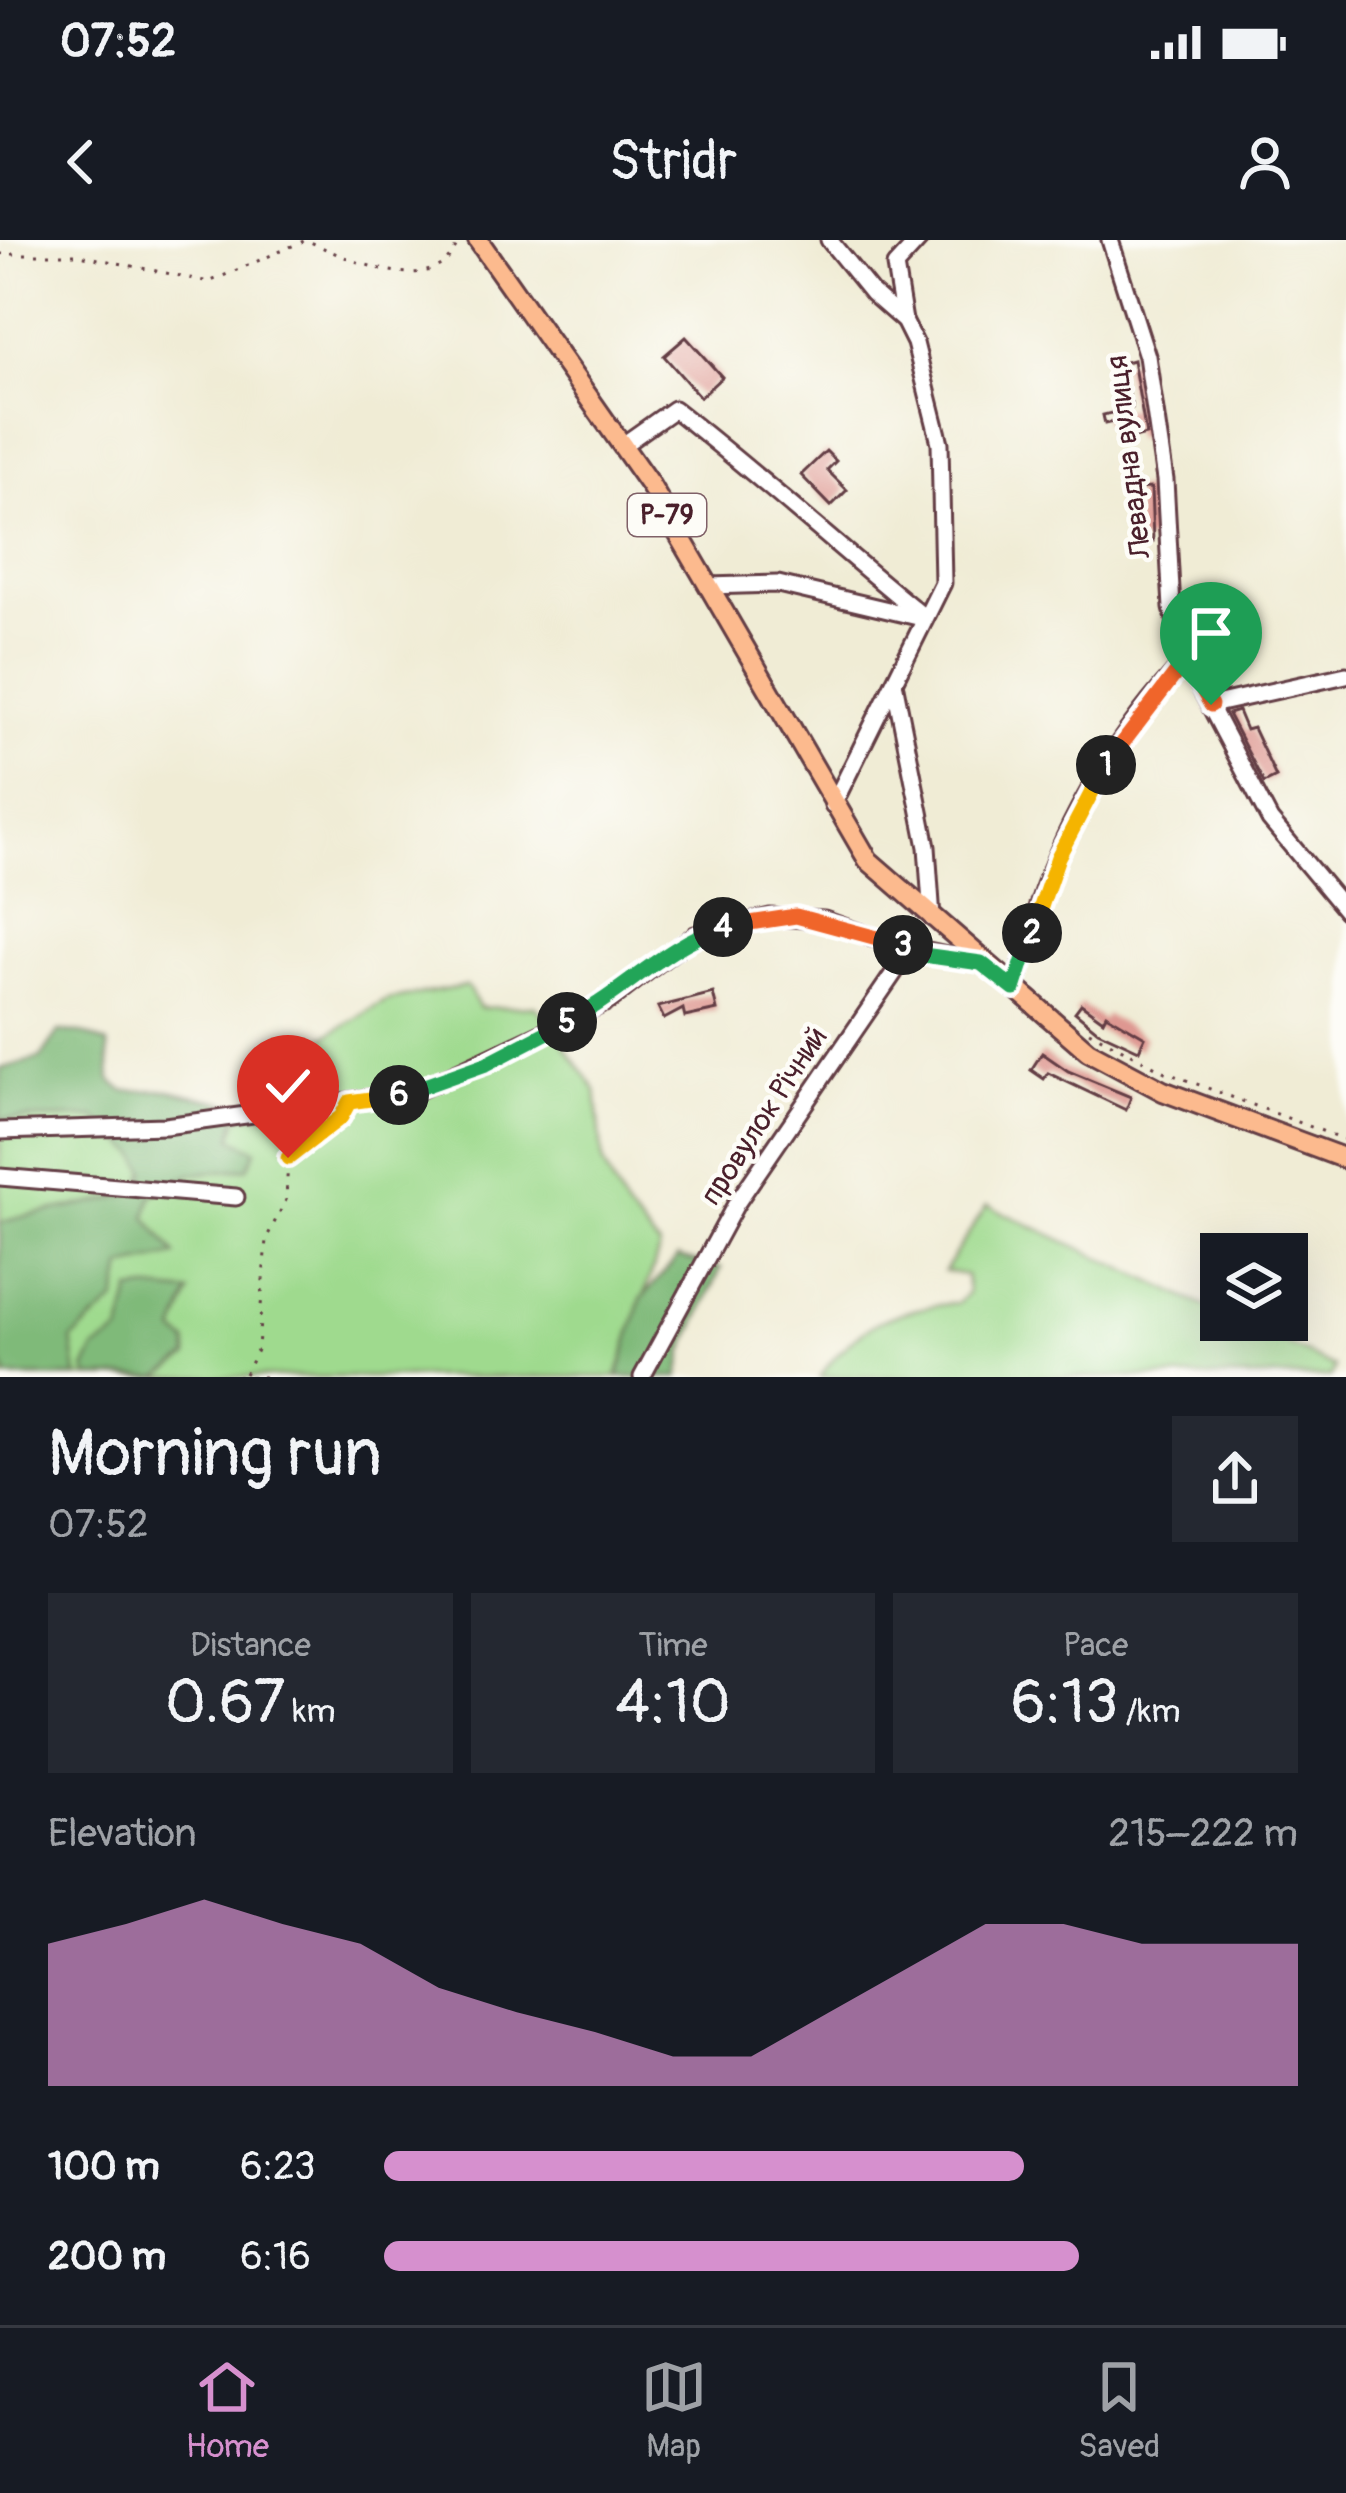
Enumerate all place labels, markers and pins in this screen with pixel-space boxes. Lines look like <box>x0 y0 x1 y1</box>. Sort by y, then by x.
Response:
pin <box>1160 582 1262 705</box>
pin: 1 <box>1076 735 1136 795</box>
pin: 4 <box>693 897 753 957</box>
pin: 2 <box>1002 903 1062 963</box>
pin: 3 <box>873 915 933 975</box>
pin: 5 <box>537 992 597 1052</box>
pin <box>237 1035 339 1158</box>
pin: 6 <box>369 1065 429 1125</box>

